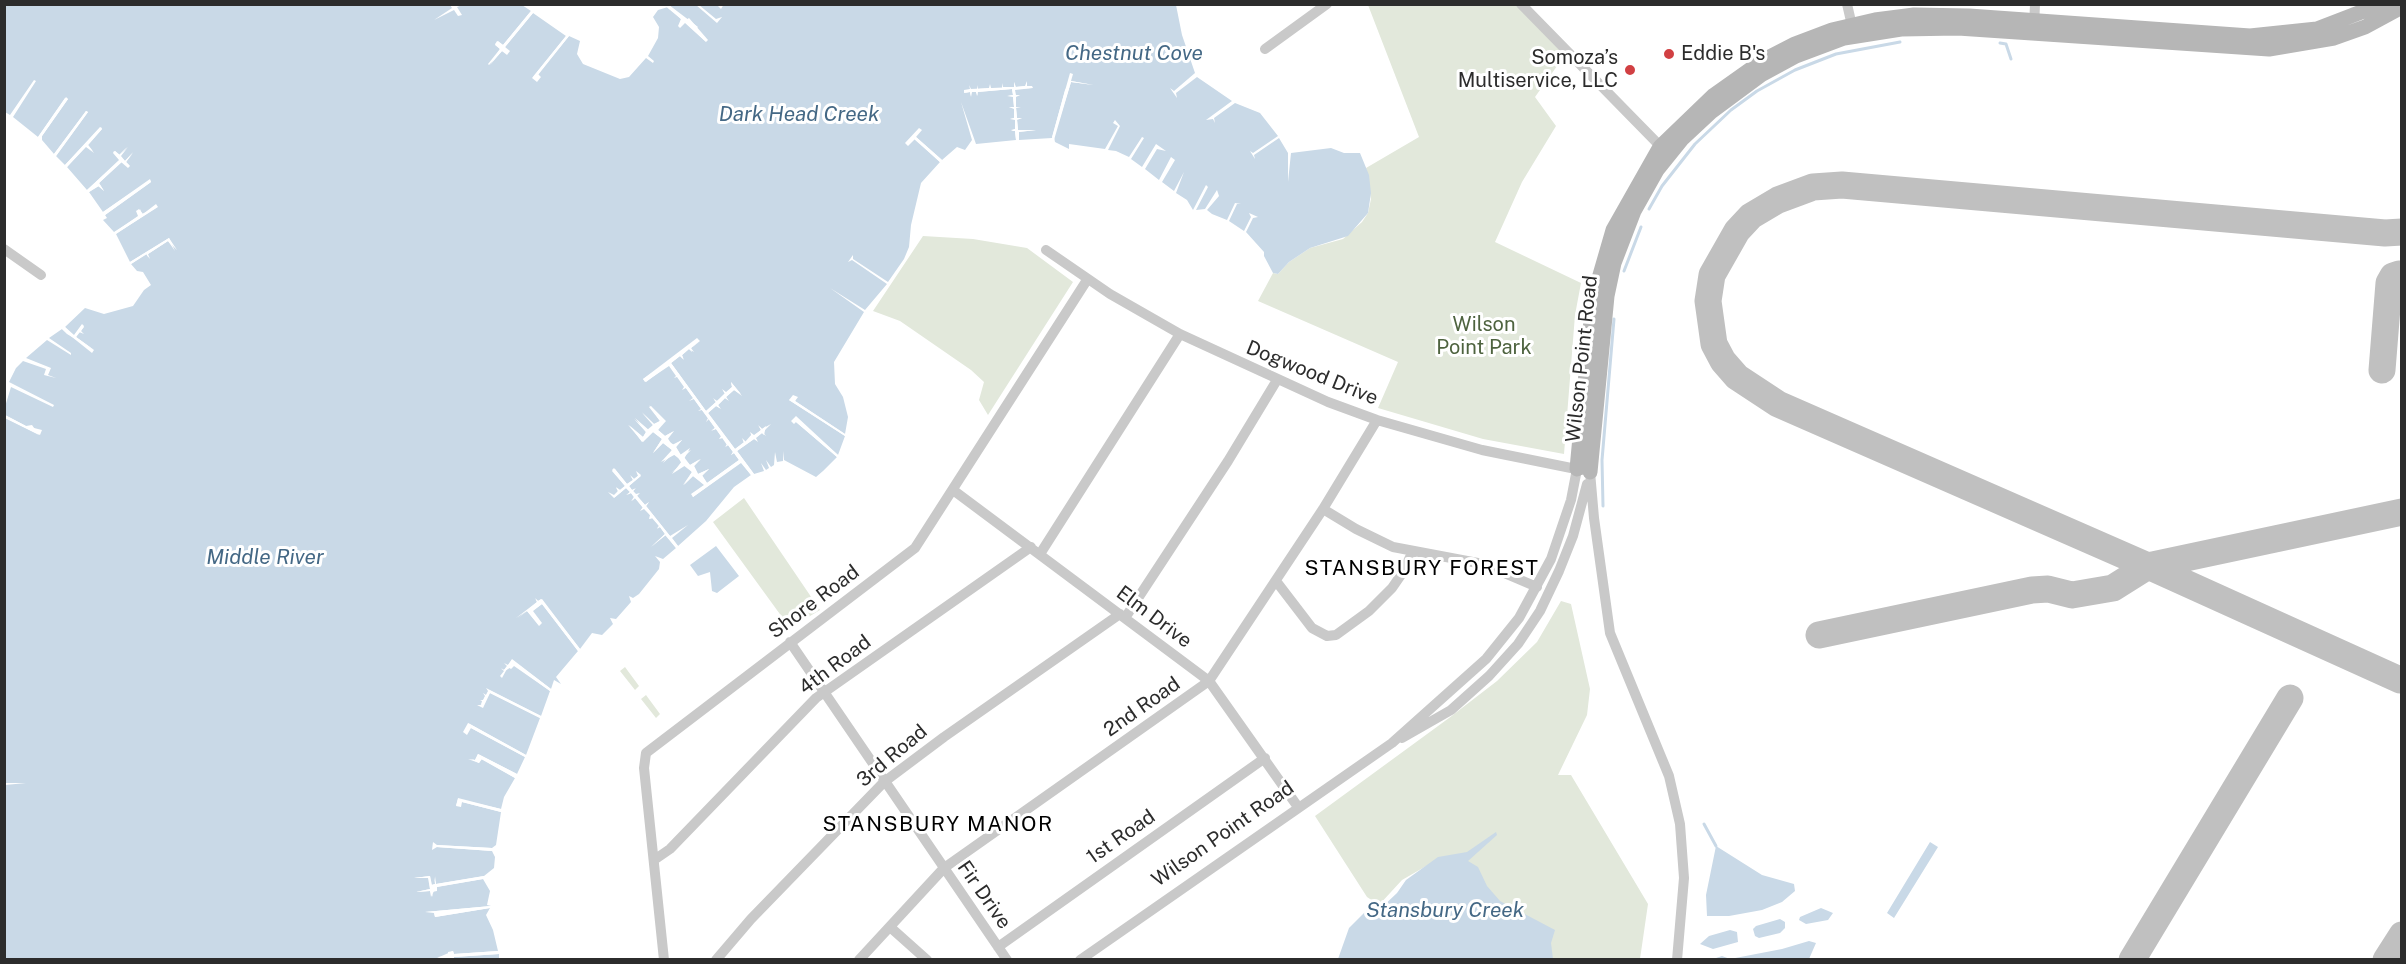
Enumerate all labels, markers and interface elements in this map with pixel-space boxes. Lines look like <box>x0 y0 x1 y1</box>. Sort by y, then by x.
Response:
water label: Chestnut Cove <box>1065 41 1203 67</box>
place label: Eddie B's <box>1681 42 1765 66</box>
place label: Somoza’s Multiservice, LLC <box>1458 46 1618 93</box>
marker: Eddie B's <box>1662 47 1676 61</box>
marker: Somoza’s Multiservice, LLC <box>1623 63 1637 77</box>
water label: Dark Head Creek <box>719 102 879 128</box>
street label: Wilson Point Road <box>1561 274 1603 444</box>
park label: Wilson Point Park <box>1436 313 1532 360</box>
street label: Dogwood Drive <box>1242 336 1382 410</box>
water label: Middle River <box>206 545 324 571</box>
district label: STANSBURY FOREST <box>1304 556 1540 582</box>
street label: Shore Road <box>764 560 864 644</box>
street label: Elm Drive <box>1112 581 1196 653</box>
street label: 4th Road <box>794 630 876 700</box>
street label: 2nd Road <box>1099 672 1185 742</box>
street label: 3rd Road <box>852 720 932 792</box>
street label: Wilson Point Road <box>1147 776 1299 892</box>
street label: 1st Road <box>1082 805 1160 869</box>
district label: STANSBURY MANOR <box>822 812 1054 838</box>
street label: Fir Drive <box>952 856 1016 934</box>
water label: Stansbury Creek <box>1366 898 1524 924</box>

